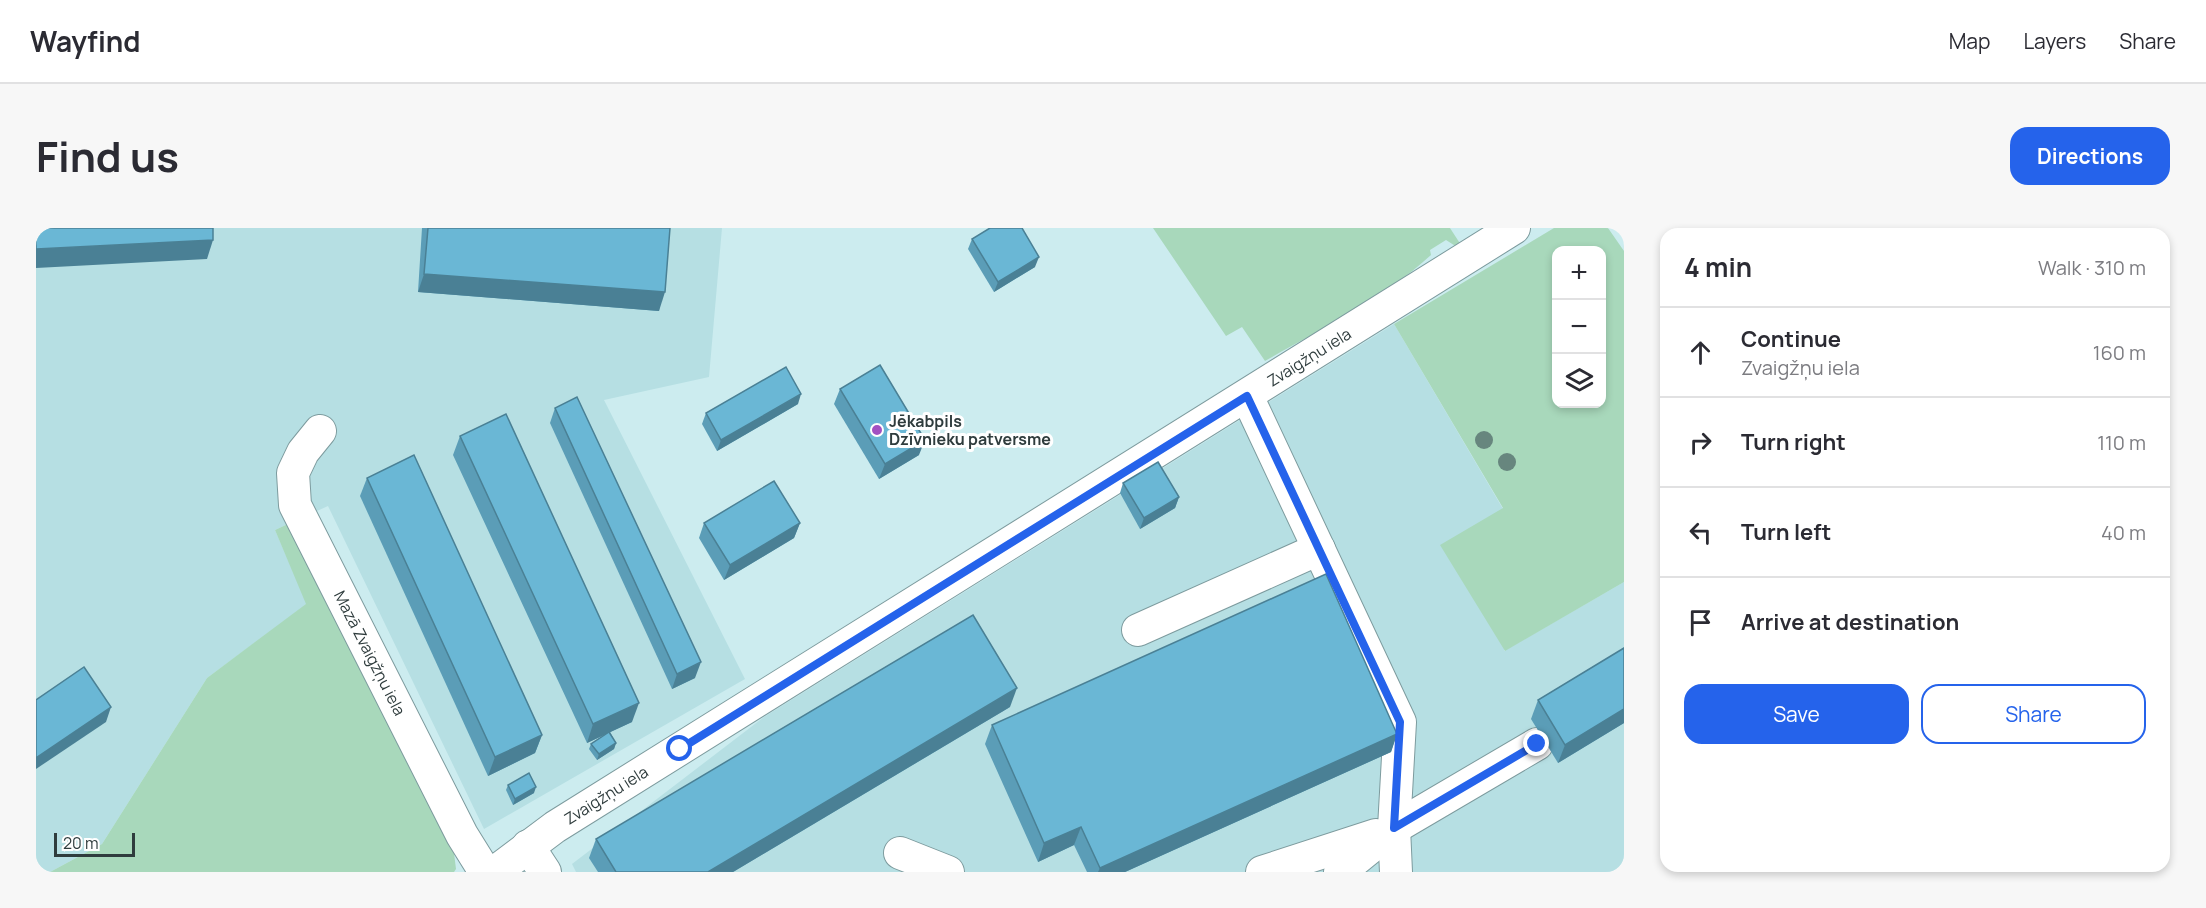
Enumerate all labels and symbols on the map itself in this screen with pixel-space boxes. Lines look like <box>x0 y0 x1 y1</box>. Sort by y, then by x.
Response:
street label: Zvaigžņu iela <box>1263 323 1355 391</box>
place label: Jēkabpils Dzīvnieku patversme <box>889 410 1051 450</box>
marker: Jēkabpils Dzīvnieku patversme <box>870 423 884 437</box>
street label: Mazā Zvaigžņu iela <box>329 587 411 719</box>
route end <box>1523 730 1549 756</box>
route start <box>666 735 692 761</box>
street label: Zvaigžņu iela <box>560 761 652 829</box>
scale bar <box>54 830 135 858</box>

